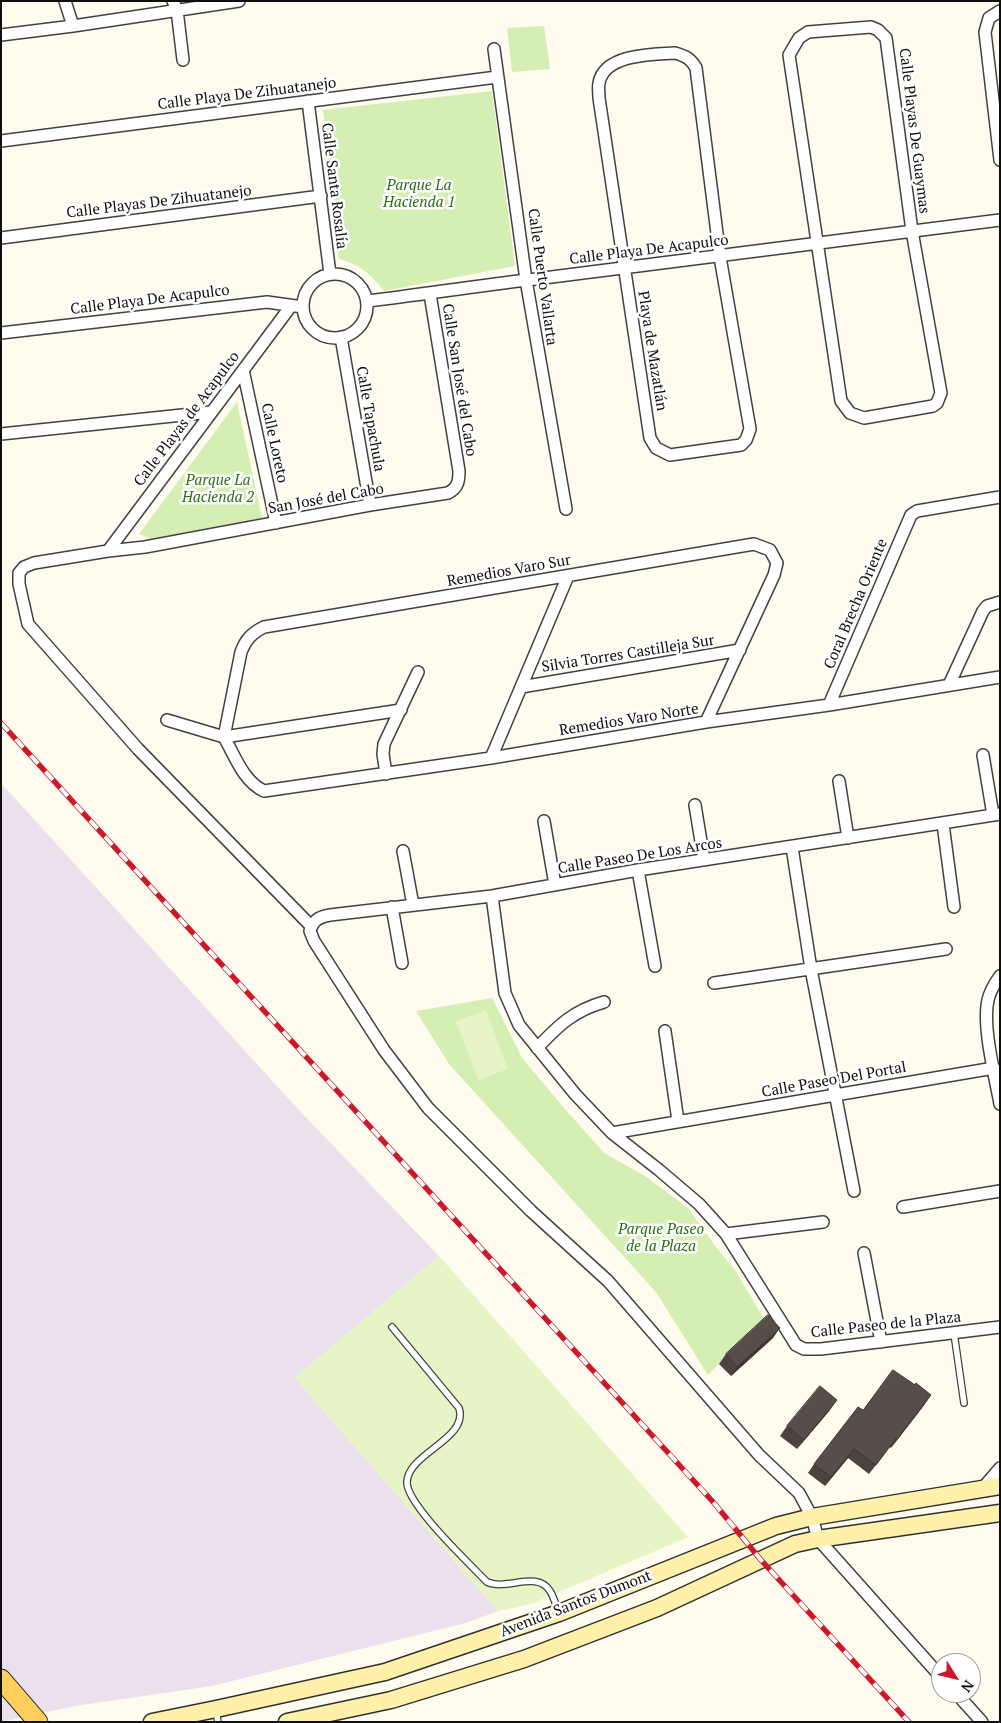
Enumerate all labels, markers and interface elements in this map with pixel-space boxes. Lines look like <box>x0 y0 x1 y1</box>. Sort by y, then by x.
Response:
street label: Calle Playas De Guaymas <box>895 47 933 215</box>
street label: Calle Playa De Zihuatanejo <box>157 74 337 114</box>
street label: Calle Santa Rosalía <box>317 122 351 250</box>
park label: Parque La Hacienda 1 <box>383 177 455 212</box>
street label: Calle Playas De Zihuatanejo <box>65 182 253 222</box>
street label: Calle Puerto Vallarta <box>523 207 561 347</box>
street label: Calle Playa De Acapulco <box>569 231 729 269</box>
street label: Calle Playa De Acapulco <box>70 281 230 319</box>
street label: Playa de Mazatlán <box>634 290 670 412</box>
street label: Calle San José del Cabo <box>438 302 480 458</box>
street label: Calle Playas de Acapulco <box>130 348 244 490</box>
street label: Calle Tapachula <box>352 365 388 473</box>
street label: Calle Loreto <box>257 401 291 485</box>
park label: Parque La Hacienda 2 <box>182 472 254 507</box>
street label: San José del Cabo <box>267 480 385 518</box>
street label: Coral Brecha Oriente <box>820 536 892 672</box>
street label: Remedios Varo Sur <box>446 551 572 591</box>
street label: Silvia Torres Castilleja Sur <box>540 631 716 677</box>
street label: Remedios Varo Norte <box>558 700 700 740</box>
street label: Calle Paseo De Los Arcos <box>557 834 723 878</box>
street label: Calle Paseo Del Portal <box>760 1058 908 1102</box>
park label: Parque Paseo de la Plaza <box>618 1221 704 1256</box>
street label: Calle Paseo de la Plaza <box>810 1308 962 1342</box>
street label: Avenida Santos Dumont <box>498 1567 654 1641</box>
north arrow <box>931 1653 981 1703</box>
text: N <box>957 1677 979 1696</box>

